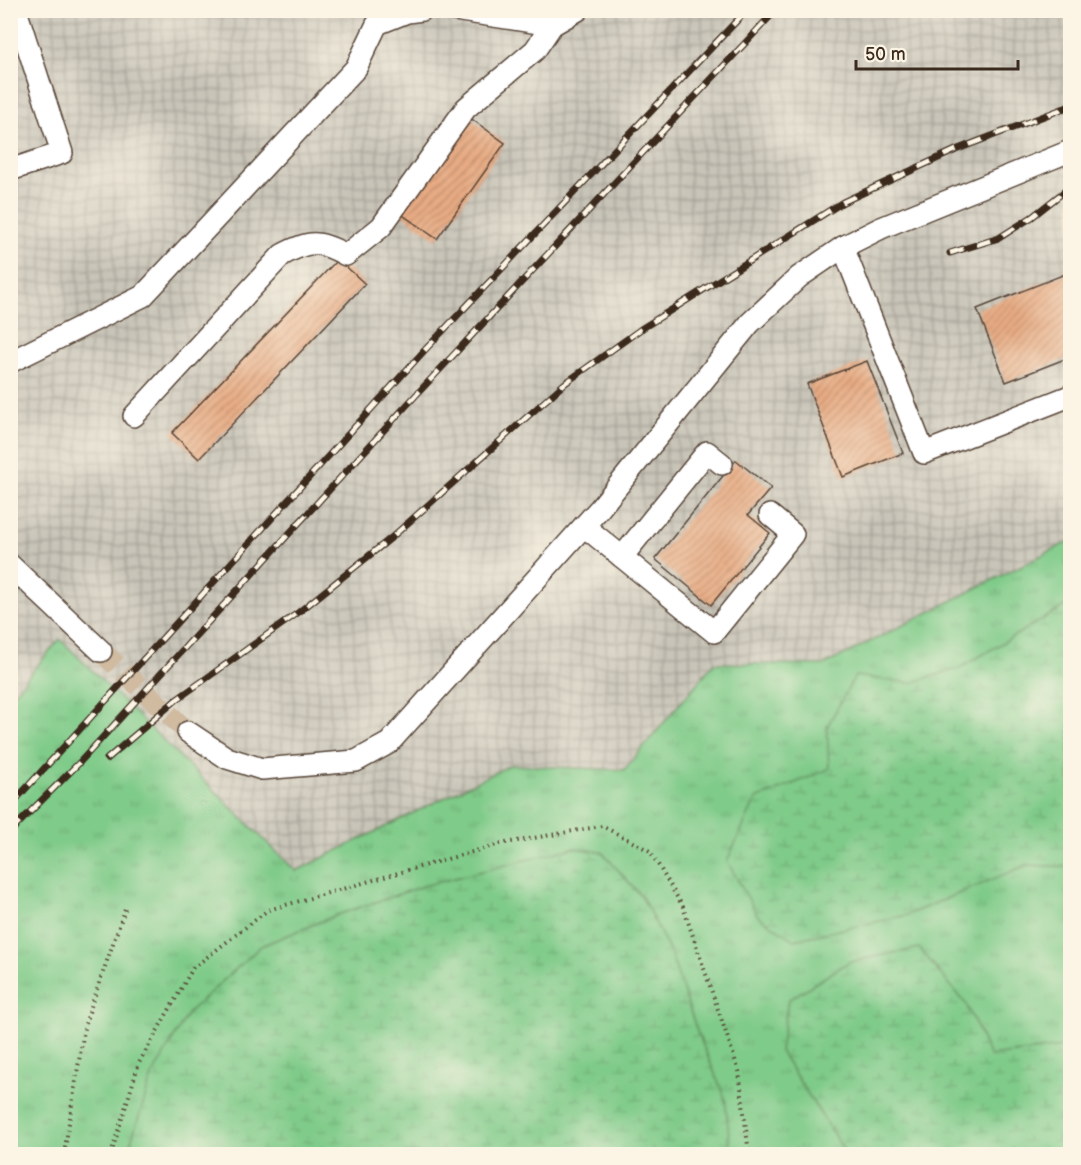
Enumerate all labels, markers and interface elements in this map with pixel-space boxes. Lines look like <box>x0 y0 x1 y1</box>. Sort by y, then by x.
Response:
scale bar <box>856 33 1018 71</box>
text: 50 m <box>865 44 906 65</box>

